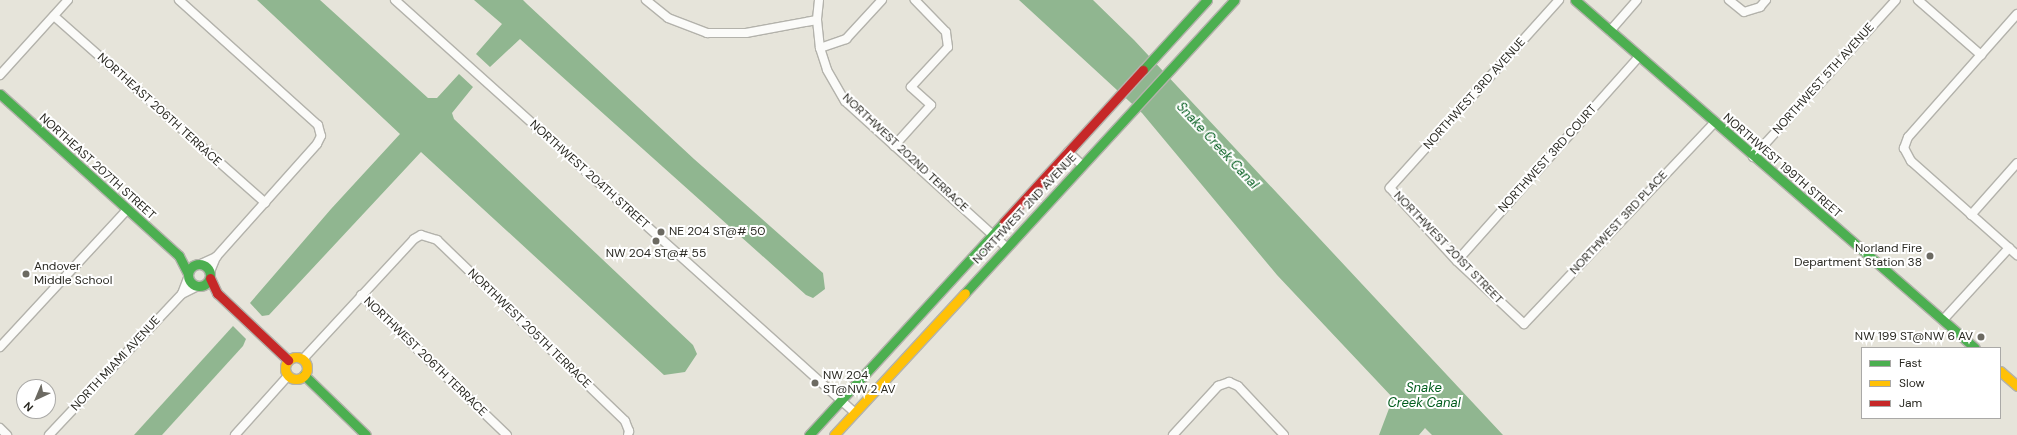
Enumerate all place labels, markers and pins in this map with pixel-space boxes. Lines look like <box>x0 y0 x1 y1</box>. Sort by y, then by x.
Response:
place label: NE 204 ST@# 50 <box>669 225 765 239</box>
marker: NE 204 ST@# 50 <box>656 227 666 237</box>
marker: NW 204 ST@# 55 <box>651 236 661 246</box>
place label: Norland Fire Department Station 38 <box>1794 242 1922 270</box>
place label: NW 204 ST@# 55 <box>606 247 706 261</box>
marker: Norland Fire Department Station 38 <box>1925 251 1935 261</box>
place label: Andover Middle School <box>34 260 112 288</box>
marker: Andover Middle School <box>21 269 31 279</box>
place label: NW 199 ST@NW 6 AV <box>1855 330 1973 344</box>
marker: NW 199 ST@NW 6 AV <box>1976 332 1986 342</box>
place label: NW 204 ST@NW 2 AV <box>823 369 895 397</box>
marker: NW 204 ST@NW 2 AV <box>810 378 820 388</box>

